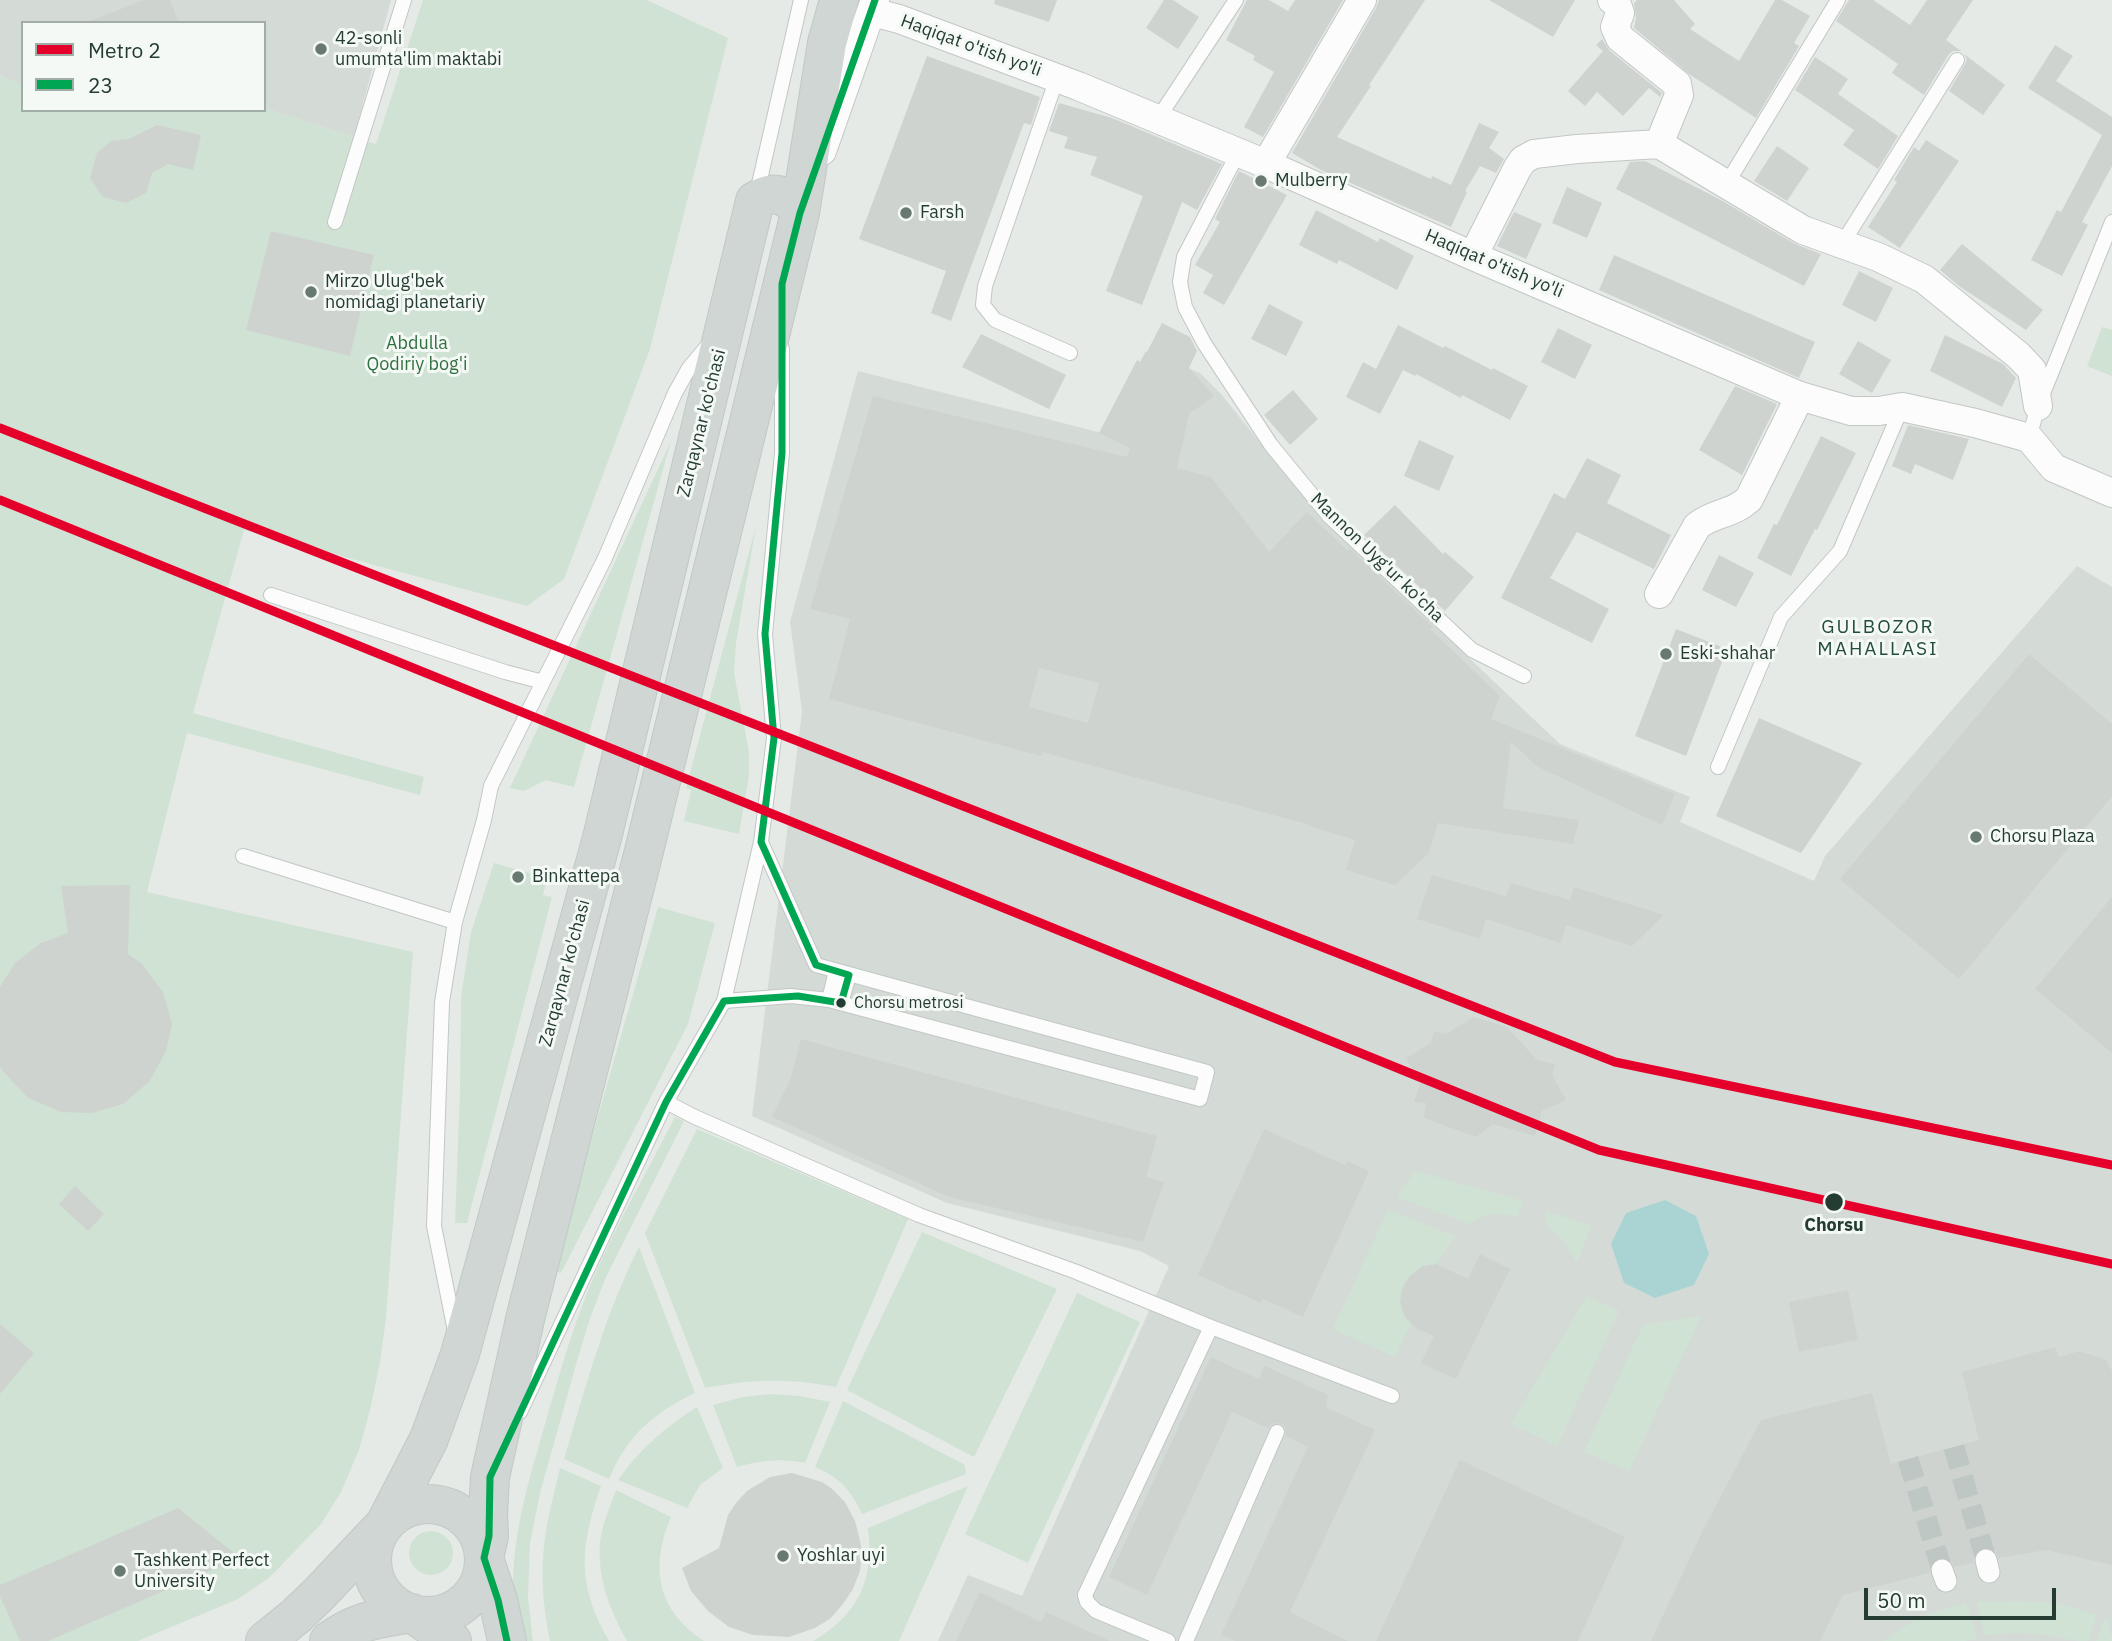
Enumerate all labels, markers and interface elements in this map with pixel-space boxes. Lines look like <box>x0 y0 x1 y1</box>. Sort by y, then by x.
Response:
street label: Haqiqat o'tish yo'li <box>898 10 1044 82</box>
legend <box>21 21 266 112</box>
place label: 42-sonli umumta'lim maktabi <box>335 28 502 70</box>
text: Metro 2 <box>88 36 161 64</box>
marker: 42-sonli umumta'lim maktabi <box>313 41 329 57</box>
text: 23 <box>88 71 113 99</box>
place label: Mulberry <box>1275 170 1347 192</box>
marker: Mulberry <box>1253 173 1269 189</box>
place label: Farsh <box>920 202 965 224</box>
marker: Farsh <box>898 205 914 221</box>
street label: Haqiqat o'tish yo'li <box>1421 225 1567 303</box>
place label: Mirzo Ulug'bek nomidagi planetariy <box>325 271 485 314</box>
marker: Mirzo Ulug'bek nomidagi planetariy <box>303 284 319 300</box>
park label: Abdulla Qodiriy bog'i <box>366 333 468 376</box>
street label: Zarqaynar ko'chasi <box>673 347 731 499</box>
street label: Mannon Uyg'ur ko'cha <box>1306 489 1448 627</box>
district label: GULBOZOR MAHALLASI <box>1818 617 1938 661</box>
place label: Eski-shahar <box>1680 643 1775 665</box>
marker: Eski-shahar <box>1658 646 1674 662</box>
place label: Chorsu Plaza <box>1990 826 2095 848</box>
marker: Chorsu Plaza <box>1968 829 1984 845</box>
place label: Binkattepa <box>532 866 620 888</box>
marker: Binkattepa <box>510 869 526 885</box>
street label: Zarqaynar ko'chasi <box>535 897 595 1049</box>
place label: Chorsu metrosi <box>854 993 963 1013</box>
marker: Chorsu metrosi <box>834 996 848 1010</box>
marker: Chorsu <box>1823 1191 1845 1213</box>
place label: Chorsu <box>1804 1215 1864 1237</box>
place label: Yoshlar uyi <box>797 1545 885 1567</box>
marker: Yoshlar uyi <box>775 1548 791 1564</box>
place label: Tashkent Perfect University <box>134 1550 270 1592</box>
marker: Tashkent Perfect University <box>112 1563 128 1579</box>
scale bar <box>1867 1574 2060 1618</box>
text: 50 m <box>1877 1586 1926 1614</box>

